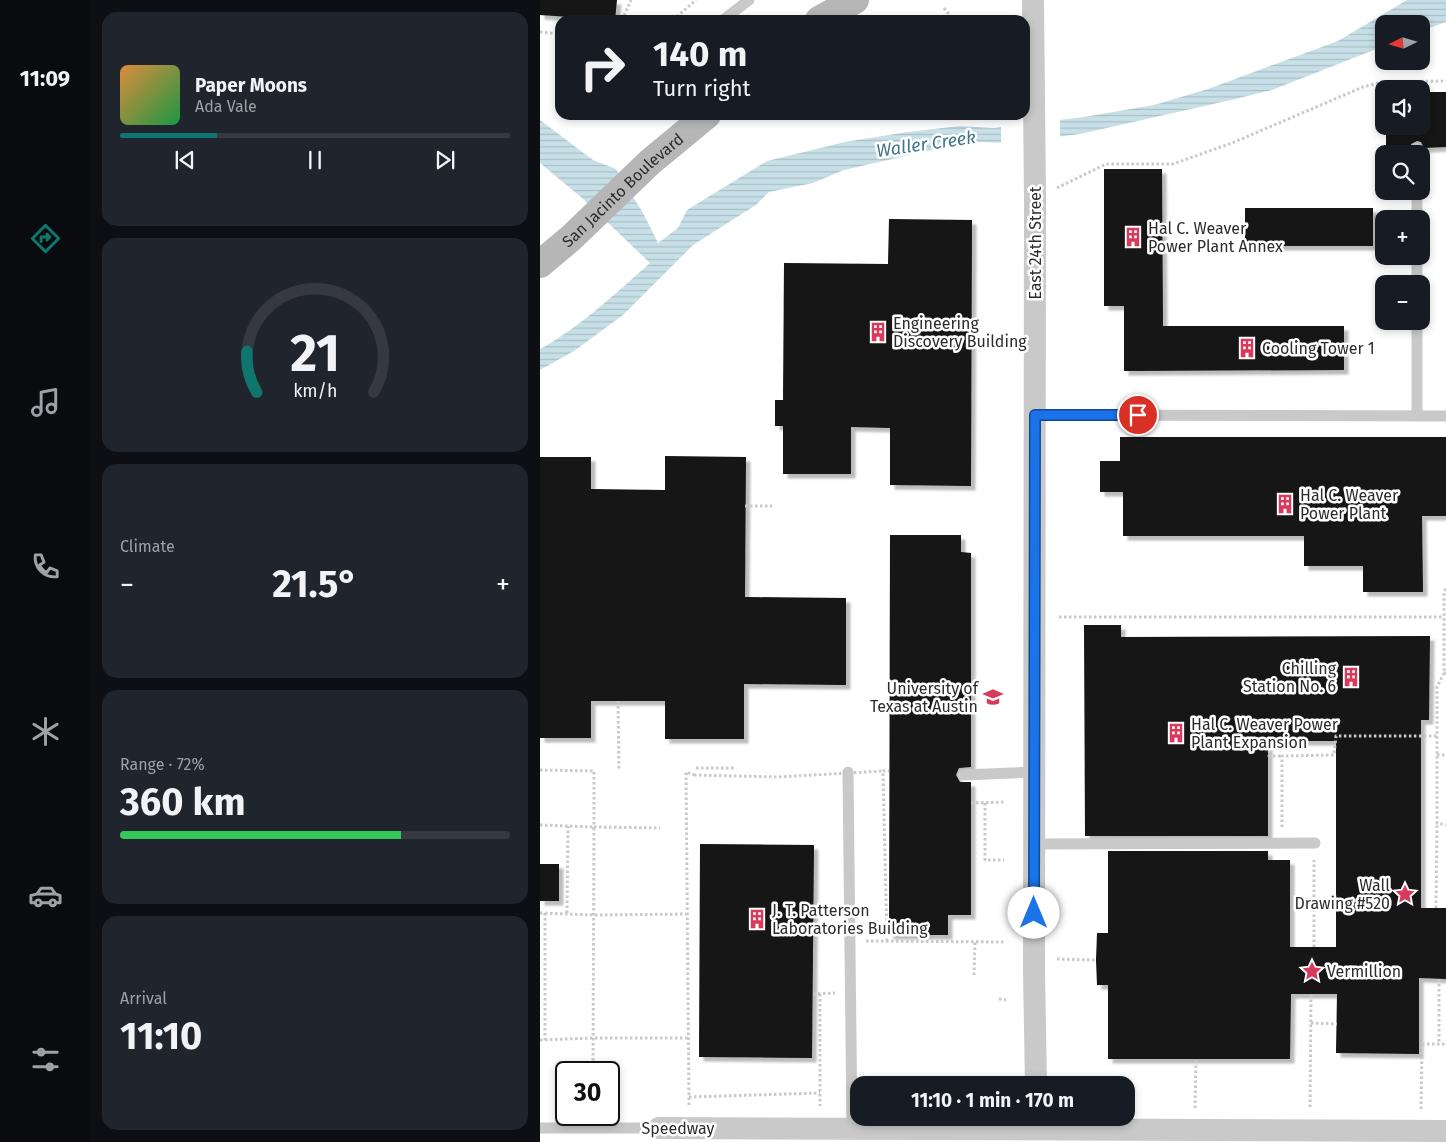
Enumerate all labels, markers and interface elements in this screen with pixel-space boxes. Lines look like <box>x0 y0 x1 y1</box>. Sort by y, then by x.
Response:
north arrow <box>1375 15 1430 70</box>
map controls <box>1375 15 1430 330</box>
text: 140 m <box>653 33 747 75</box>
icon: right <box>570 35 635 100</box>
text: 11:09 <box>20 65 70 92</box>
text: Paper Moons <box>195 74 307 97</box>
text: Turn right <box>653 75 750 102</box>
button: sound <box>1375 80 1430 135</box>
text: Ada Vale <box>195 97 257 116</box>
water label: Waller Creek <box>875 126 977 162</box>
street label: San Jacinto Boulevard <box>558 129 687 251</box>
button: search <box>1375 145 1430 200</box>
icon: previous <box>171 146 199 174</box>
icon: pause <box>301 146 329 174</box>
icon: next <box>431 146 459 174</box>
street label: East 24th Street <box>1026 186 1045 300</box>
button: + <box>1375 210 1430 265</box>
place label: Hal C. Weaver Power Plant Annex <box>1148 219 1283 256</box>
icon: directions <box>28 221 63 256</box>
building icon: Hal C. Weaver Power Plant Annex <box>1122 226 1144 248</box>
button: − <box>1375 275 1430 330</box>
place label: Engineering Discovery Building <box>893 314 1027 351</box>
building icon: Engineering Discovery Building <box>867 321 889 343</box>
text: 21 <box>290 322 340 385</box>
building icon: Cooling Tower 1 <box>1236 337 1258 359</box>
place label: Cooling Tower 1 <box>1262 339 1375 358</box>
text: km/h <box>293 380 337 402</box>
icon: music <box>28 385 63 420</box>
pin <box>1117 394 1159 436</box>
icon: arrive <box>1124 401 1152 429</box>
place label: Hal C. Weaver Power Plant <box>1300 486 1399 523</box>
building icon: Hal C. Weaver Power Plant <box>1274 493 1296 515</box>
text: Climate <box>120 537 175 556</box>
icon: phone <box>28 549 63 584</box>
text: 21.5° <box>272 561 358 607</box>
text: − <box>120 568 134 601</box>
text: + <box>496 568 510 601</box>
place label: Chilling Station No. 6 <box>1243 659 1337 696</box>
building icon: Chilling Station No. 6 <box>1340 666 1362 688</box>
place label: University of Texas at Austin <box>870 679 980 716</box>
school or university icon: University of Texas at Austin <box>982 686 1004 708</box>
icon: climate <box>28 714 63 749</box>
place label: Hal C. Weaver Power Plant Expansion <box>1191 715 1339 752</box>
building icon: Hal C. Weaver Power Plant Expansion <box>1165 722 1187 744</box>
text: Range · 72% <box>120 755 205 774</box>
text: 360 km <box>120 779 246 825</box>
place label: Wall Drawing #520 <box>1295 876 1390 913</box>
icon: car <box>28 878 63 913</box>
place icon: Wall Drawing #520 <box>1394 883 1416 905</box>
position arrow <box>1007 886 1059 938</box>
place label: J. T. Patterson Laboratories Building <box>772 901 928 938</box>
building icon: J. T. Patterson Laboratories Building <box>746 908 768 930</box>
place icon: Vermillion <box>1301 960 1323 982</box>
place label: Vermillion <box>1327 962 1401 981</box>
text: Arrival <box>120 989 167 1008</box>
text: 11:10 <box>120 1013 202 1059</box>
icon: filters <box>28 1042 63 1077</box>
speed limit sign: 30 <box>555 1061 620 1126</box>
text: 11:10 · 1 min · 170 m <box>911 1089 1074 1112</box>
street label: Speedway <box>642 1119 715 1138</box>

